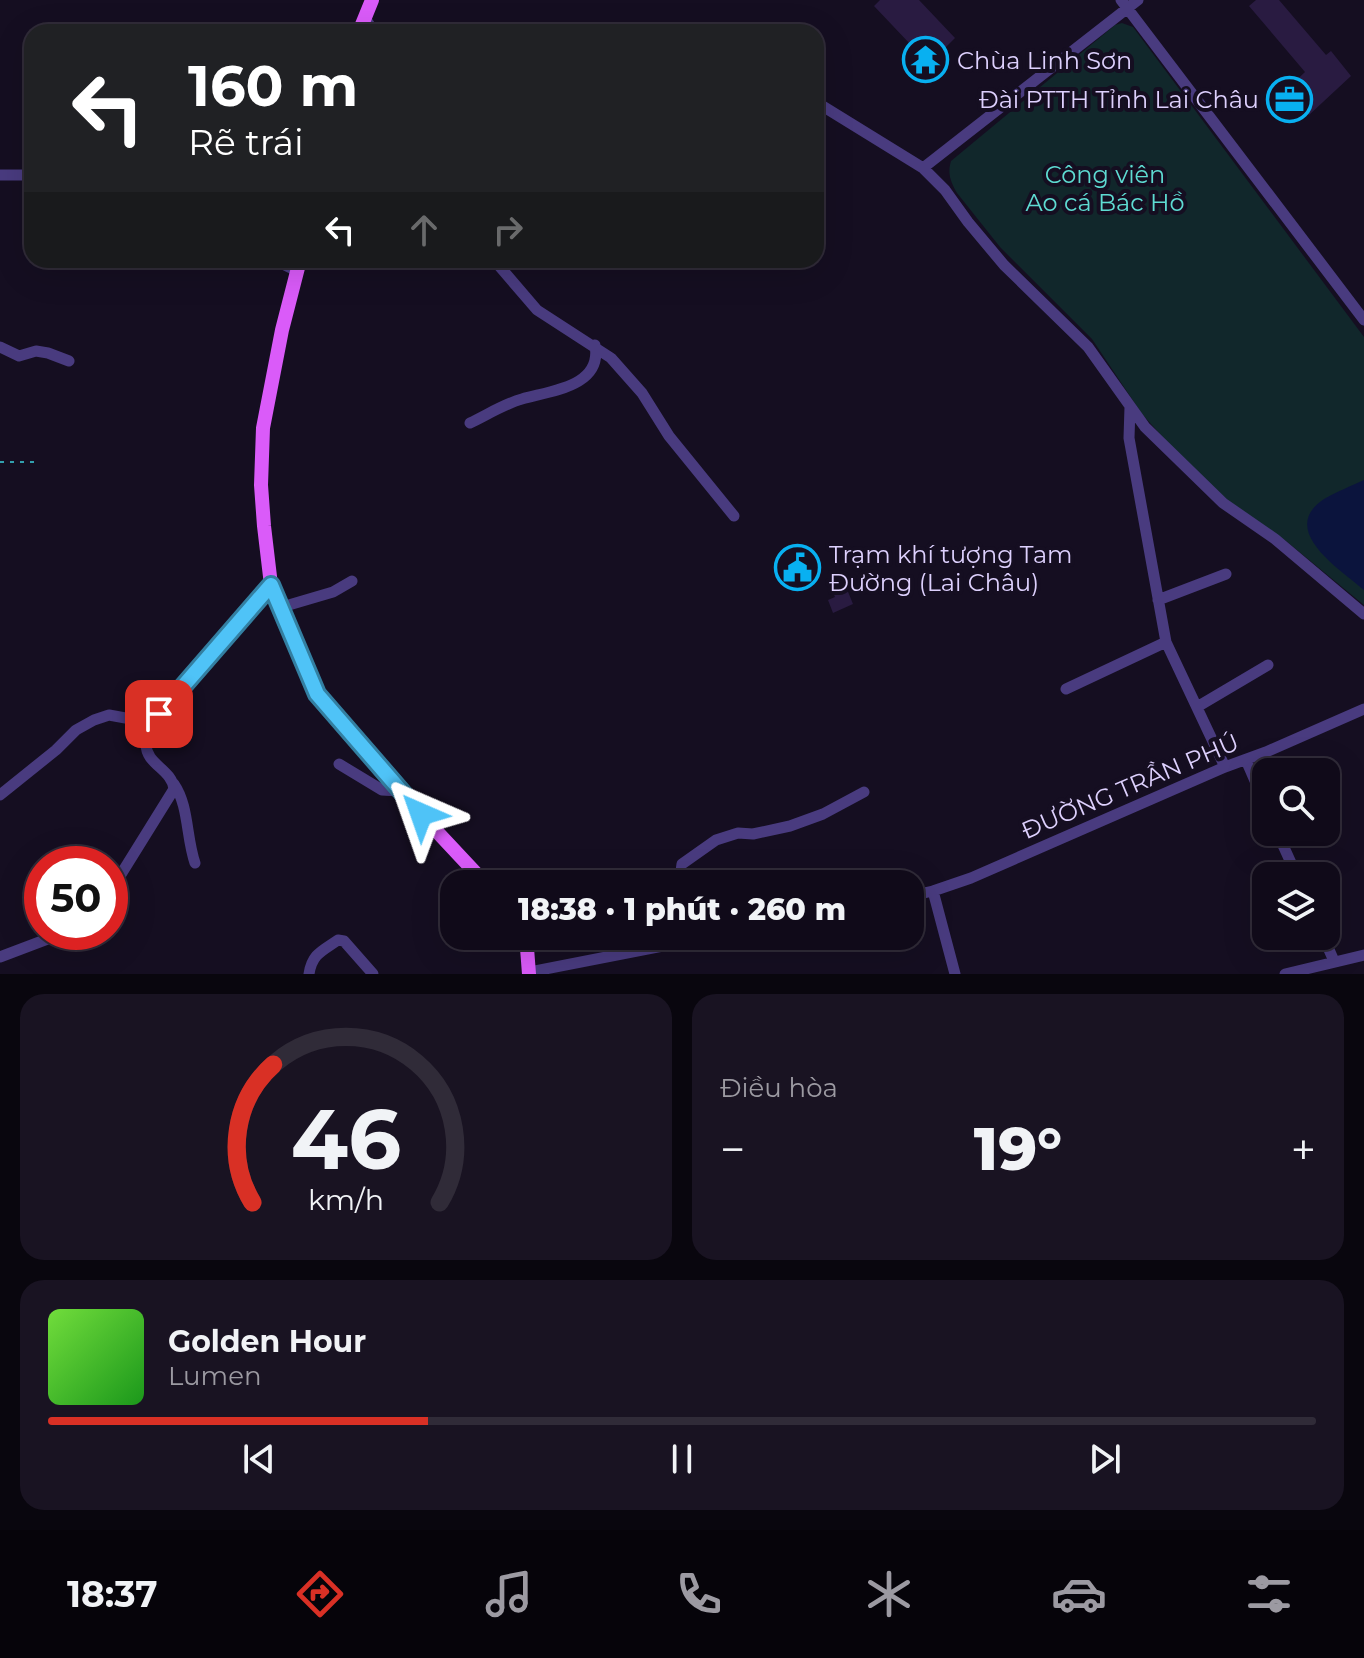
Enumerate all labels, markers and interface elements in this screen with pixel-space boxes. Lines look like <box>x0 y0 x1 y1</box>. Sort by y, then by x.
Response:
temple icon: Chùa Linh Sơn <box>902 36 950 84</box>
place label: Chùa Linh Sơn <box>957 46 1132 75</box>
text: 160 m <box>188 52 358 120</box>
icon: left <box>56 56 160 160</box>
office icon: Đài PTTH Tỉnh Lai Châu <box>1266 75 1314 123</box>
place label: Đài PTTH Tỉnh Lai Châu <box>979 85 1259 114</box>
text: Rẽ trái <box>188 120 304 164</box>
park label: Công viên Ao cá Bác Hồ <box>1026 160 1185 217</box>
icon: left <box>318 208 362 252</box>
icon: ahead <box>402 208 446 252</box>
icon: right <box>486 208 530 252</box>
place label: Trạm khí tượng Tam Đường (Lai Châu) <box>829 540 1073 597</box>
public building icon: Trạm khí tượng Tam Đường (Lai Châu) <box>774 544 822 592</box>
pin <box>125 680 193 748</box>
icon: arrive <box>137 692 181 736</box>
street label: ĐƯỜNG TRẦN PHÚ <box>1017 726 1243 845</box>
map controls <box>1252 758 1340 950</box>
button: search <box>1252 758 1340 846</box>
position arrow <box>379 772 463 856</box>
speed limit sign: 50 <box>24 846 128 950</box>
button: layers <box>1252 862 1340 950</box>
text: 18:38 · 1 phút · 260 m <box>518 891 846 928</box>
text: Điều hòa <box>720 1072 838 1104</box>
text: 46 <box>291 1088 401 1190</box>
text: 19° <box>974 1112 1062 1185</box>
text: − <box>720 1122 745 1176</box>
text: + <box>1291 1122 1316 1176</box>
text: km/h <box>308 1182 384 1217</box>
text: Golden Hour <box>168 1323 366 1360</box>
text: Lumen <box>168 1360 261 1392</box>
icon: previous <box>237 1437 281 1481</box>
icon: pause <box>660 1437 704 1481</box>
icon: next <box>1083 1437 1127 1481</box>
icon: directions <box>292 1566 348 1622</box>
icon: music <box>481 1566 537 1622</box>
icon: phone <box>671 1566 727 1622</box>
icon: climate <box>861 1566 917 1622</box>
icon: car <box>1051 1566 1107 1622</box>
icon: filters <box>1241 1566 1297 1622</box>
text: 18:37 <box>67 1572 158 1616</box>

